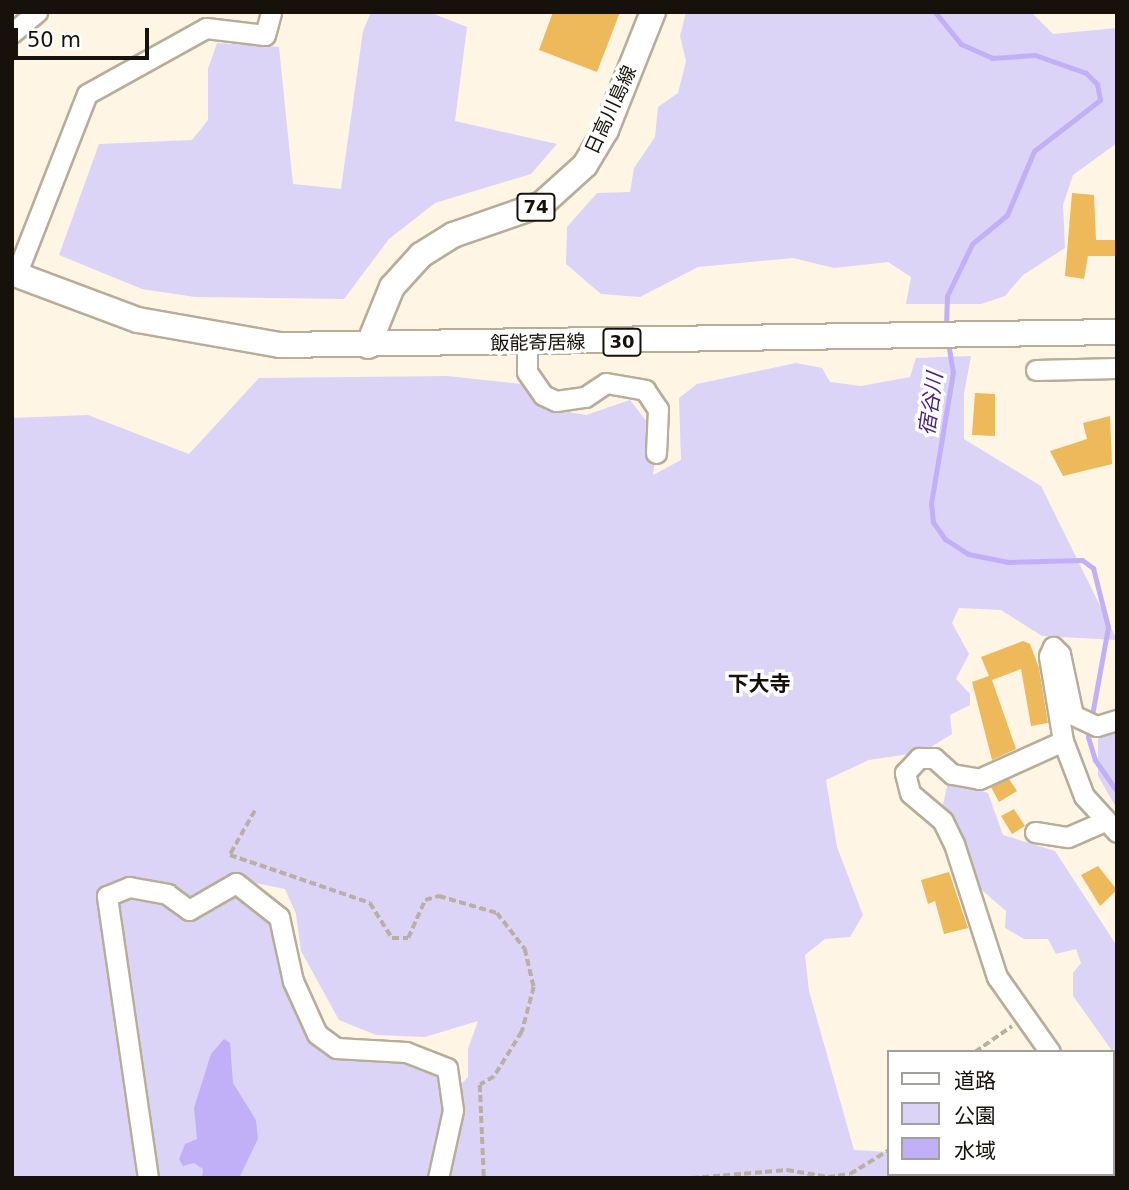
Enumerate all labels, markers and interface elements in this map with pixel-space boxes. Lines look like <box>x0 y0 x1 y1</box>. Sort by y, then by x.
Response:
scale bar <box>18 14 152 58</box>
text: 50 m <box>27 28 81 52</box>
street label: 日高川島線 <box>581 62 641 158</box>
road number: 74 <box>515 192 557 222</box>
road number: 30 <box>601 328 643 356</box>
street label: 飯能寄居線 <box>490 331 586 355</box>
water label: 宿谷川 <box>914 371 948 437</box>
district label: 下大寺 <box>728 671 790 697</box>
legend <box>888 1050 1115 1176</box>
text: 道路 <box>954 1069 996 1093</box>
text: 公園 <box>954 1104 996 1128</box>
text: 水域 <box>954 1139 996 1163</box>

